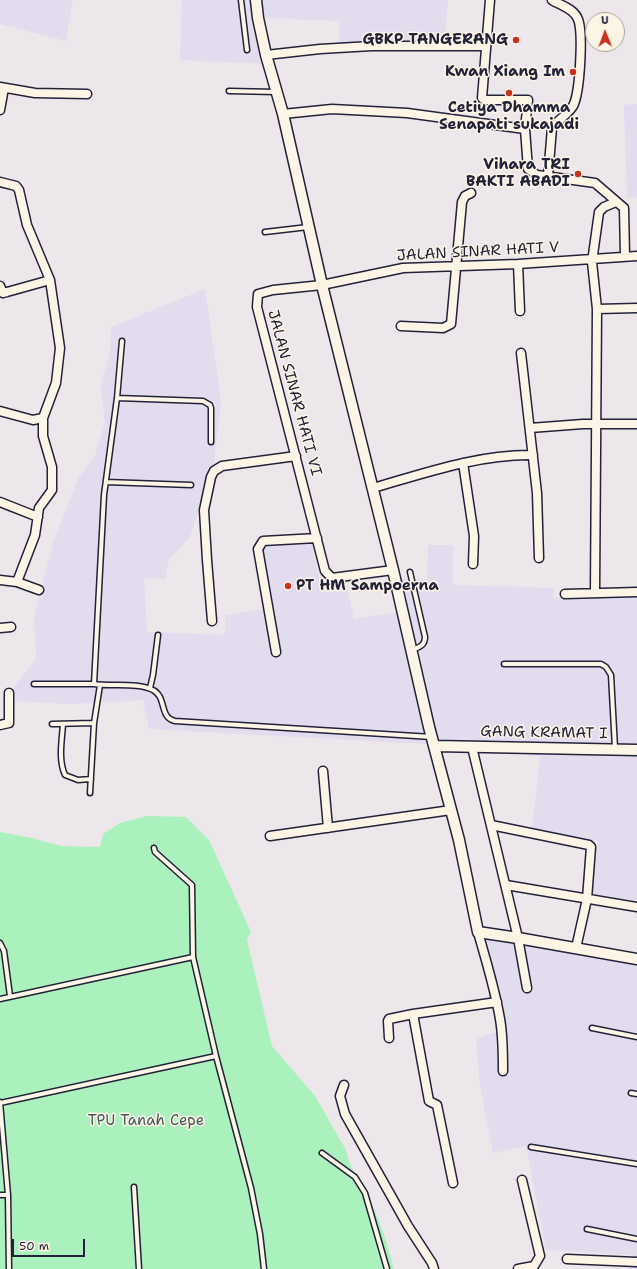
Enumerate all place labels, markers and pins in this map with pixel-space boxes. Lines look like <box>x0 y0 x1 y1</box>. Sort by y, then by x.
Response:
place label: GBKP TANGERANG <box>363 31 508 49</box>
marker: GBKP TANGERANG <box>511 35 521 45</box>
place label: Kwan Xiang Im <box>445 63 565 81</box>
marker: Kwan Xiang Im <box>568 67 578 77</box>
marker: Cetiya Dhamma Senapati sukajadi <box>504 88 514 98</box>
place label: Cetiya Dhamma Senapati sukajadi <box>439 99 579 134</box>
place label: Vihara TRI BAKTI ABADI <box>466 156 570 191</box>
marker: Vihara TRI BAKTI ABADI <box>573 169 583 179</box>
place label: PT HM Sampoerna <box>296 577 439 595</box>
marker: PT HM Sampoerna <box>283 581 293 591</box>

